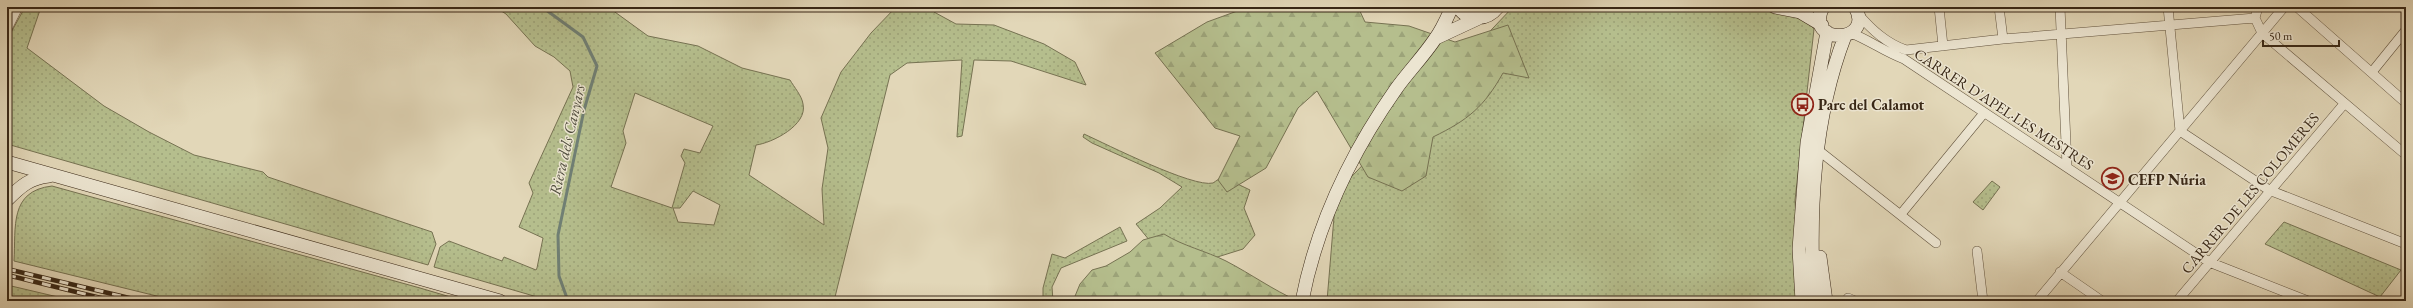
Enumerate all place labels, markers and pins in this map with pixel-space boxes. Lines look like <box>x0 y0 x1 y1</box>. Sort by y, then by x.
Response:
bus stop icon: Parc del Calamot <box>1790 91 1816 117</box>
place label: Parc del Calamot <box>1818 95 1925 114</box>
school or university icon: CEFP Núria <box>2100 166 2126 192</box>
place label: CEFP Núria <box>2128 170 2206 189</box>

